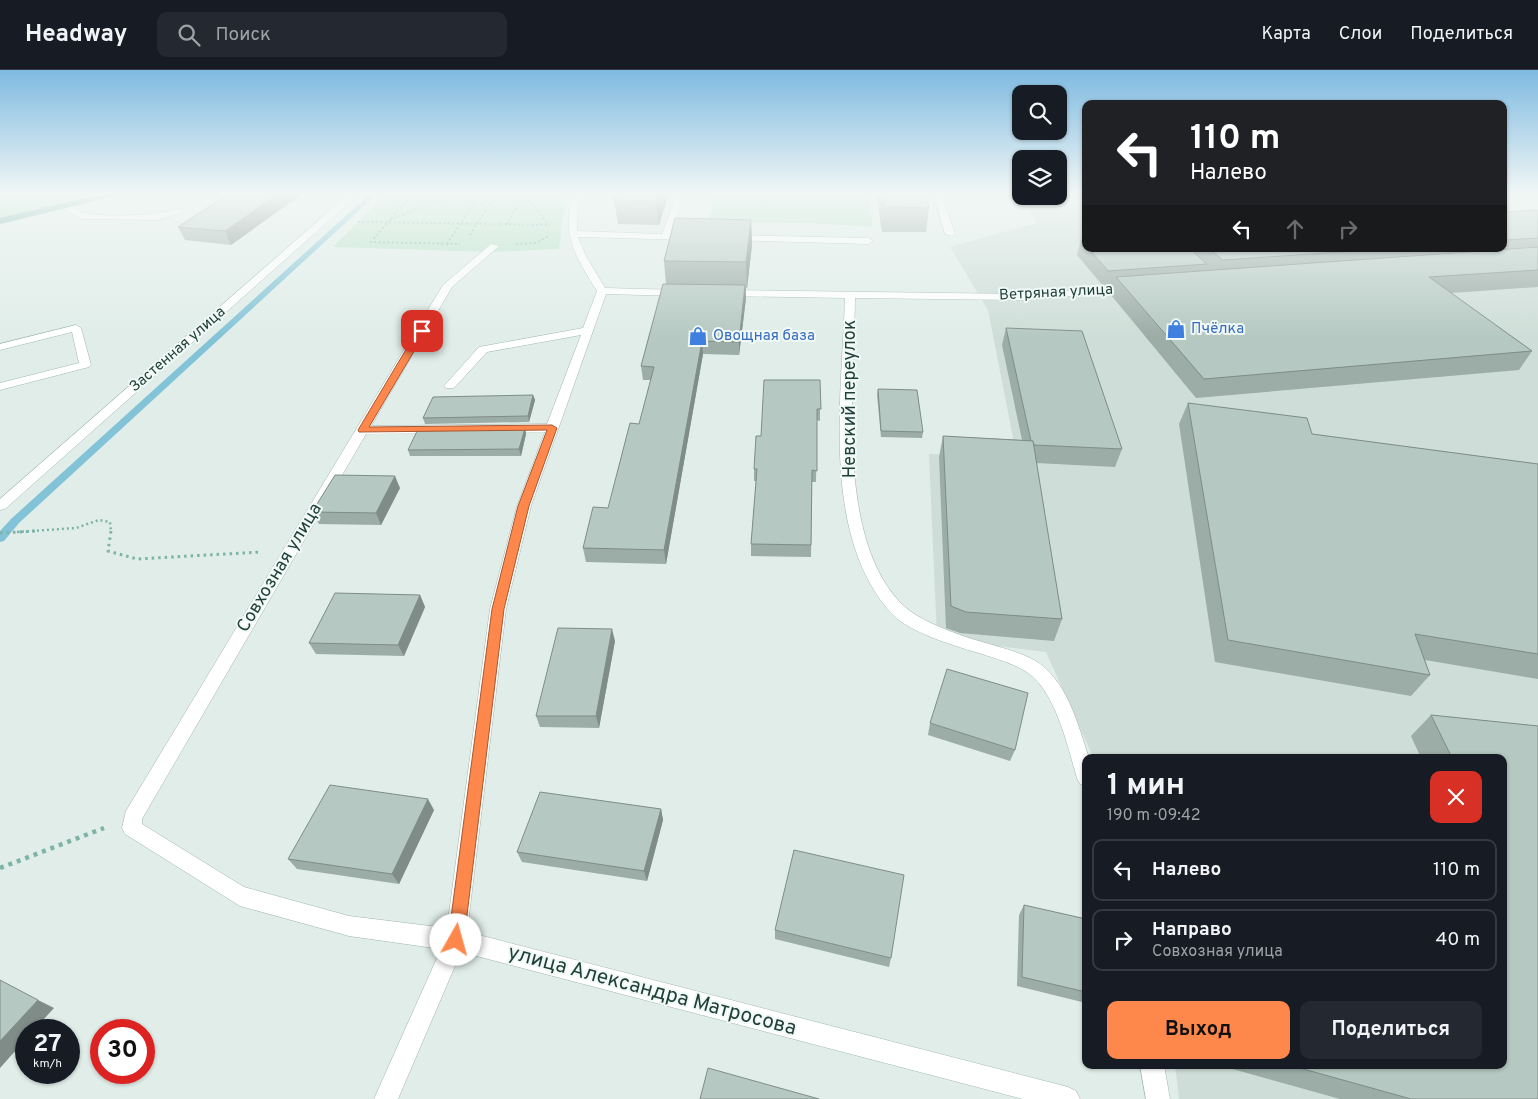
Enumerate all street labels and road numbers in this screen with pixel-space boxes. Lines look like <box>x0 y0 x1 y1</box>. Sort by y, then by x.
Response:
street label: Ветряная улица <box>999 281 1113 305</box>
street label: Застенная улица <box>126 303 230 397</box>
street label: Невский переулок <box>839 320 862 478</box>
street label: Совхозная улица <box>232 499 328 637</box>
street label: улица Александра Матросова <box>505 939 799 1043</box>

